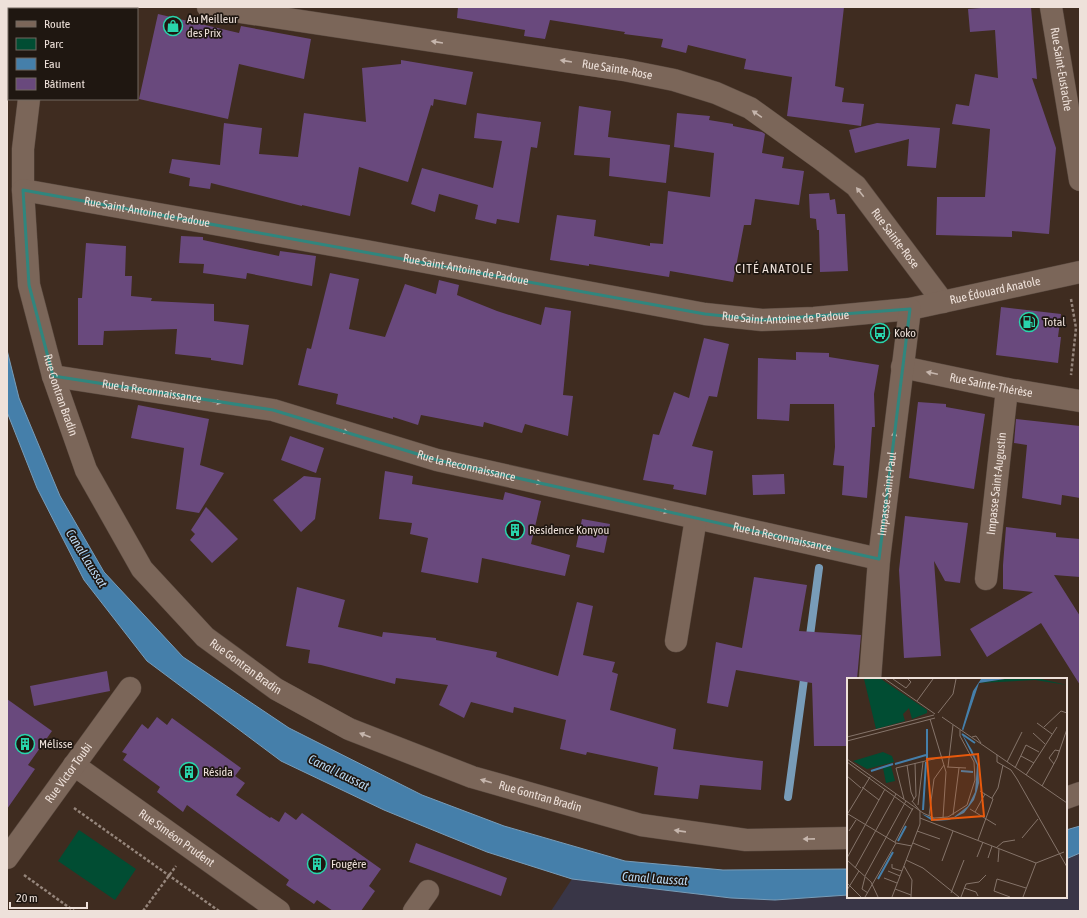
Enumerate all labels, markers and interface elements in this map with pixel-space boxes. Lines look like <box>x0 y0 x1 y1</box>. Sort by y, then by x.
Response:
legend <box>8 8 138 100</box>
place label: Au Meilleur des Prix <box>187 12 238 40</box>
shop icon: Au Meilleur des Prix <box>162 15 184 37</box>
text: Route <box>44 17 70 31</box>
street label: Rue Saint-Eustache <box>1048 26 1075 112</box>
text: Parc <box>44 37 64 51</box>
one-way arrow <box>431 39 443 45</box>
text: Eau <box>44 57 61 71</box>
street label: Rue Sainte-Rose <box>581 57 654 83</box>
one-way arrow <box>560 58 572 64</box>
text: Bâtiment <box>44 77 85 91</box>
one-way arrow <box>752 110 762 118</box>
one-way arrow <box>856 187 865 198</box>
street label: Rue Saint-Antoine de Padoue <box>83 194 211 230</box>
street label: Rue Sainte-Rose <box>868 206 922 271</box>
street label: Rue Saint-Antoine de Padoue <box>402 251 530 288</box>
district label: CITÉ ANATOLE <box>735 261 813 276</box>
street label: Rue Édouard Anatole <box>948 274 1042 307</box>
street label: Rue Saint-Antoine de Padoue <box>721 308 850 327</box>
fuel station icon: Total <box>1018 311 1040 333</box>
place label: Total <box>1043 315 1066 329</box>
bus stop icon: Koko <box>869 322 891 344</box>
place label: Koko <box>894 326 916 340</box>
street label: Rue Gontran Bradin <box>41 353 81 438</box>
one-way arrow <box>926 369 938 375</box>
street label: Rue Sainte-Thérèse <box>948 370 1034 400</box>
street label: Rue la Reconnaissance <box>101 377 203 406</box>
one-way arrow <box>210 399 222 405</box>
one-way arrow <box>337 428 349 434</box>
one-way arrow <box>891 431 897 443</box>
street label: Impasse Saint-Augustin <box>984 431 1009 536</box>
street label: Rue la Reconnaissance <box>415 447 517 484</box>
street label: Impasse Saint-Paul <box>875 450 899 537</box>
one-way arrow <box>530 480 542 486</box>
one-way arrow <box>657 508 669 514</box>
building icon: Residence Konyou <box>504 519 526 541</box>
street label: Rue la Reconnaissance <box>732 520 833 555</box>
place label: Residence Konyou <box>529 523 609 537</box>
water label: Canal Laussat <box>63 526 111 590</box>
street label: Rue Gontran Bradin <box>207 636 284 698</box>
inset map <box>847 678 1067 898</box>
one-way arrow <box>358 732 370 738</box>
building icon: Mélisse <box>14 733 36 755</box>
place label: Mélisse <box>39 737 72 751</box>
street label: Rue Victor Toubi <box>42 740 95 806</box>
water label: Canal Laussat <box>306 751 372 794</box>
building icon: Résida <box>178 761 200 783</box>
place label: Résida <box>203 765 233 779</box>
one-way arrow <box>480 778 492 784</box>
street label: Rue Gontran Bradin <box>497 778 583 815</box>
street label: Rue Siméon Prudent <box>136 806 218 870</box>
one-way arrow <box>674 828 686 834</box>
one-way arrow <box>802 836 815 842</box>
building icon: Fougère <box>306 853 328 875</box>
place label: Fougère <box>331 857 366 871</box>
water label: Canal Laussat <box>622 869 689 888</box>
scale bar <box>10 884 87 910</box>
text: 20 m <box>16 891 38 905</box>

